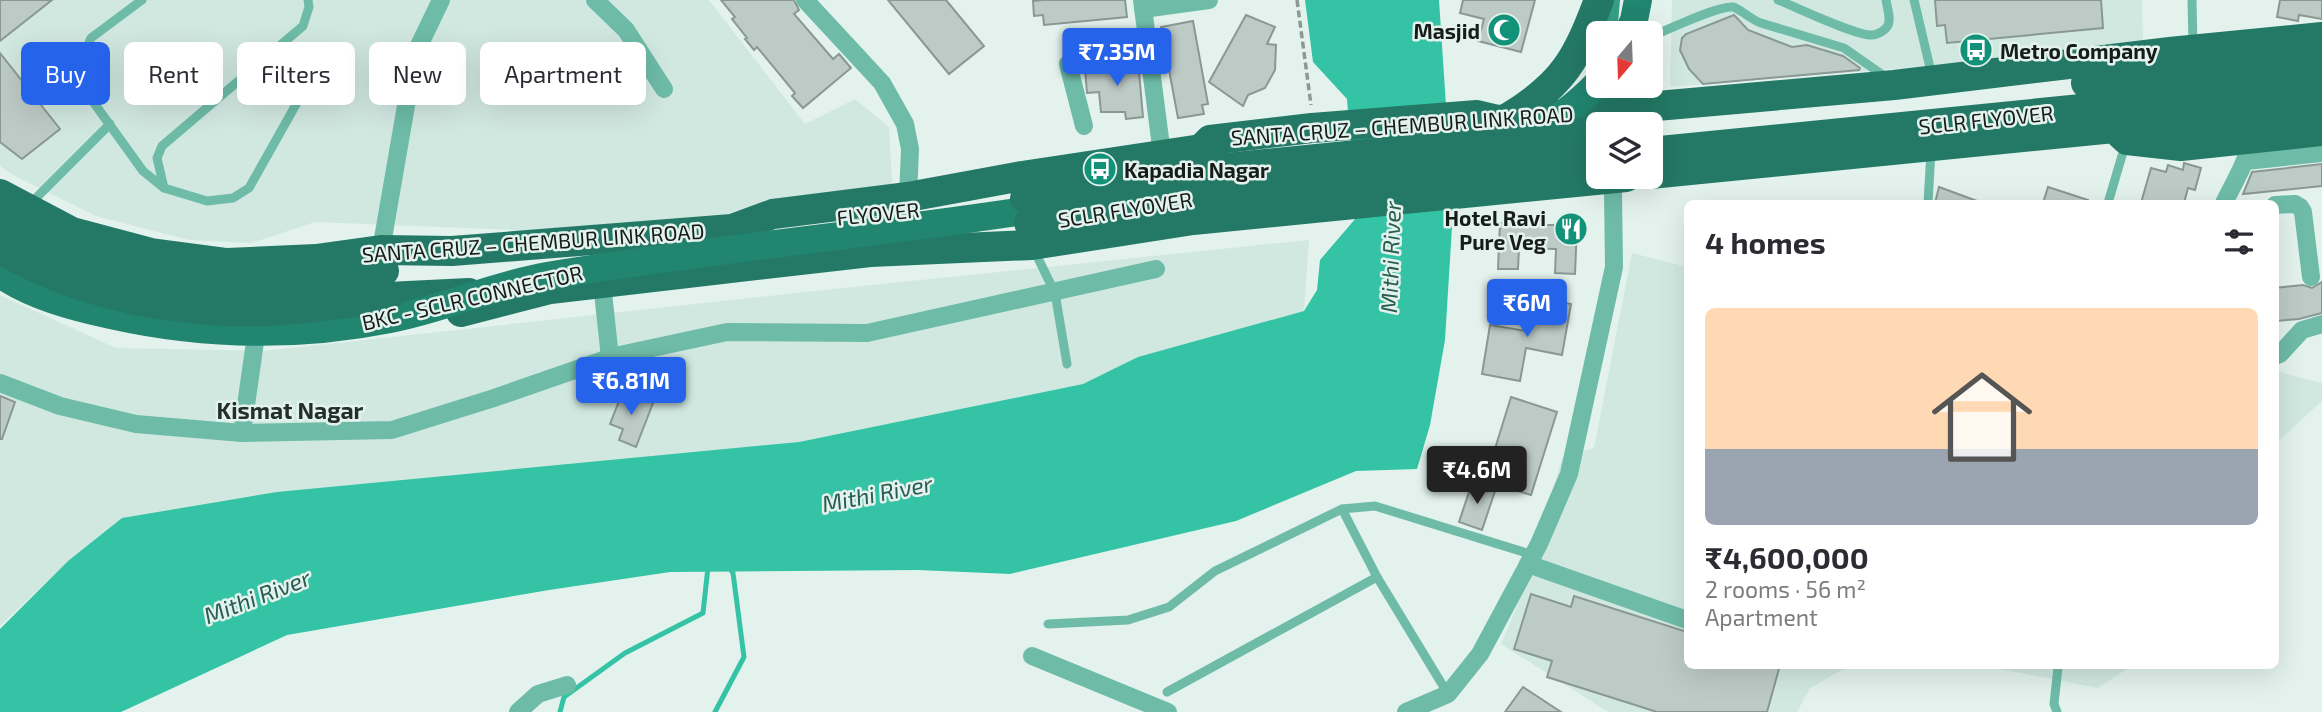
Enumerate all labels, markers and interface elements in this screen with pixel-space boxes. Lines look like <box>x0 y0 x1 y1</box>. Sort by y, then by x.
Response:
mosque icon: Masjid <box>1485 11 1523 49</box>
place label: Masjid <box>1414 18 1480 43</box>
north arrow <box>1586 21 1662 98</box>
map controls <box>1586 21 1663 189</box>
pin: ₹7.35M <box>1060 28 1174 88</box>
bus stop icon: Metro Company <box>1957 31 1995 69</box>
text: ₹7.35M <box>1078 37 1156 65</box>
place label: Metro Company <box>2000 38 2158 64</box>
chip: Buy <box>21 42 110 105</box>
chip: Rent <box>124 42 223 105</box>
chip: Filters <box>237 42 355 105</box>
chip: New <box>369 42 466 105</box>
chip: Apartment <box>480 42 646 105</box>
street label: SCLR FLYOVER <box>1917 99 2055 139</box>
street label: SANTA CRUZ – CHEMBUR LINK ROAD <box>1230 101 1574 149</box>
button: layers <box>1586 112 1663 189</box>
bus stop icon: Kapadia Nagar <box>1081 150 1119 188</box>
place label: Kapadia Nagar <box>1124 157 1269 182</box>
street label: SCLR FLYOVER <box>1056 186 1194 232</box>
street label: FLYOVER <box>835 196 921 230</box>
water label: Mithi River <box>1374 200 1406 314</box>
place label: Hotel Ravi Pure Veg <box>1445 205 1546 254</box>
restaurant icon: Hotel Ravi Pure Veg <box>1552 210 1590 248</box>
street label: SANTA CRUZ – CHEMBUR LINK ROAD <box>361 218 705 266</box>
icon: filters <box>2220 223 2258 261</box>
text: 4 homes <box>1705 224 1826 260</box>
street label: BKC - SCLR CONNECTOR <box>359 259 585 335</box>
pin: ₹6M <box>1493 280 1561 339</box>
text: ₹6M <box>1503 288 1551 316</box>
icon: home <box>1919 354 2045 480</box>
pin: ₹6.81M <box>574 358 688 417</box>
text: ₹6.81M <box>592 366 670 394</box>
district label: Kismat Nagar <box>217 396 364 424</box>
pin: ₹4.6M <box>1428 447 1526 506</box>
text: ₹4.6M <box>1443 455 1511 483</box>
water label: Mithi River <box>819 468 936 517</box>
text: ₹4,600,000 <box>1705 539 1869 575</box>
water label: Mithi River <box>200 563 315 629</box>
text: 2 rooms · 56 m² <box>1705 575 1866 603</box>
text: Apartment <box>1705 603 1818 631</box>

